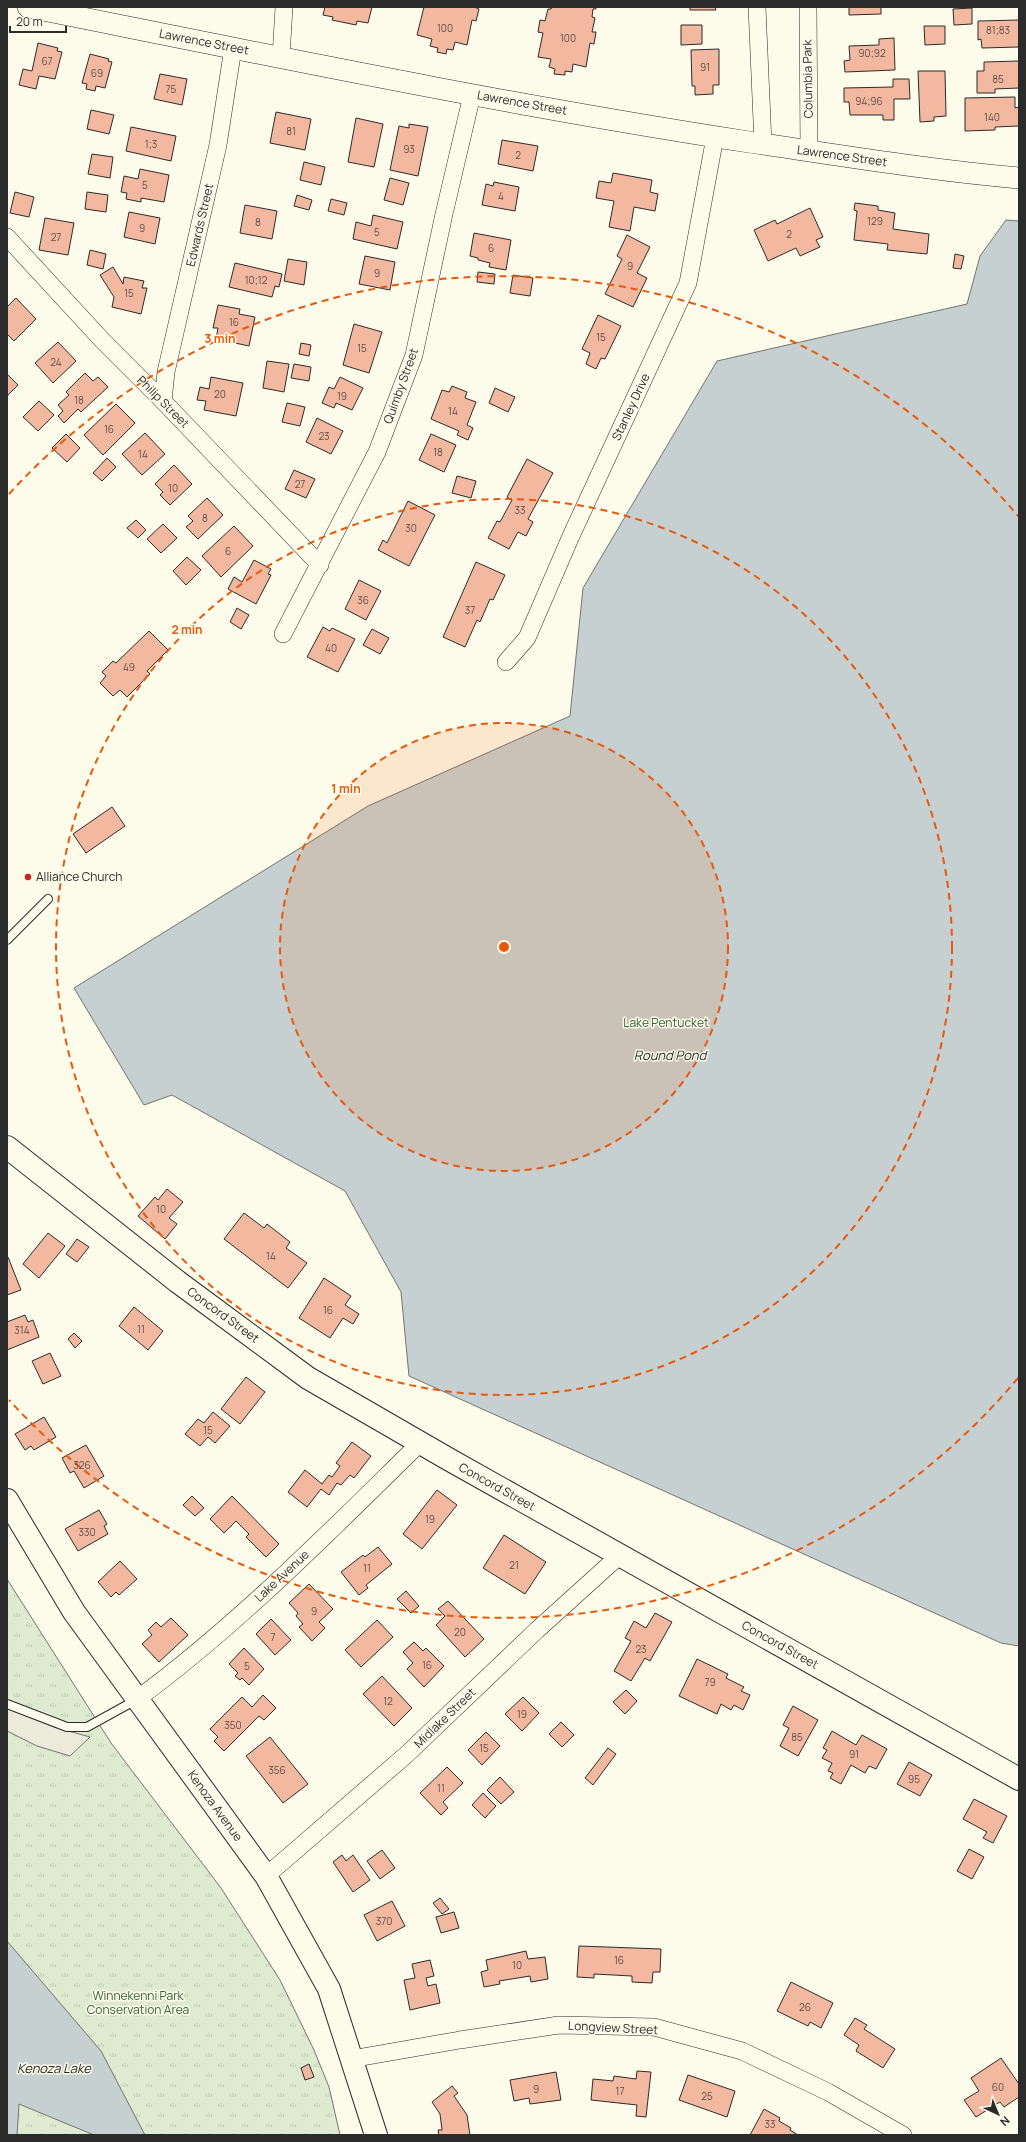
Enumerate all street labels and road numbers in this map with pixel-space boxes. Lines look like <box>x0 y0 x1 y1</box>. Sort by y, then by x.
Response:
street label: Lawrence Street <box>158 24 251 59</box>
street label: Columbia Park <box>798 38 817 118</box>
street label: Lawrence Street <box>476 86 569 119</box>
street label: Lawrence Street <box>796 141 889 170</box>
street label: Edwards Street <box>182 182 217 268</box>
street label: Quimby Street <box>379 345 422 426</box>
street label: Stanley Drive <box>608 370 654 443</box>
street label: Philip Street <box>133 372 193 432</box>
street label: Concord Street <box>184 1283 263 1347</box>
street label: Concord Street <box>456 1458 539 1515</box>
street label: Lake Avenue <box>251 1546 313 1605</box>
street label: Concord Street <box>739 1616 822 1673</box>
street label: Midlake Street <box>410 1684 479 1752</box>
street label: Kenoza Avenue <box>184 1767 247 1845</box>
street label: Longview Street <box>568 2017 659 2038</box>

